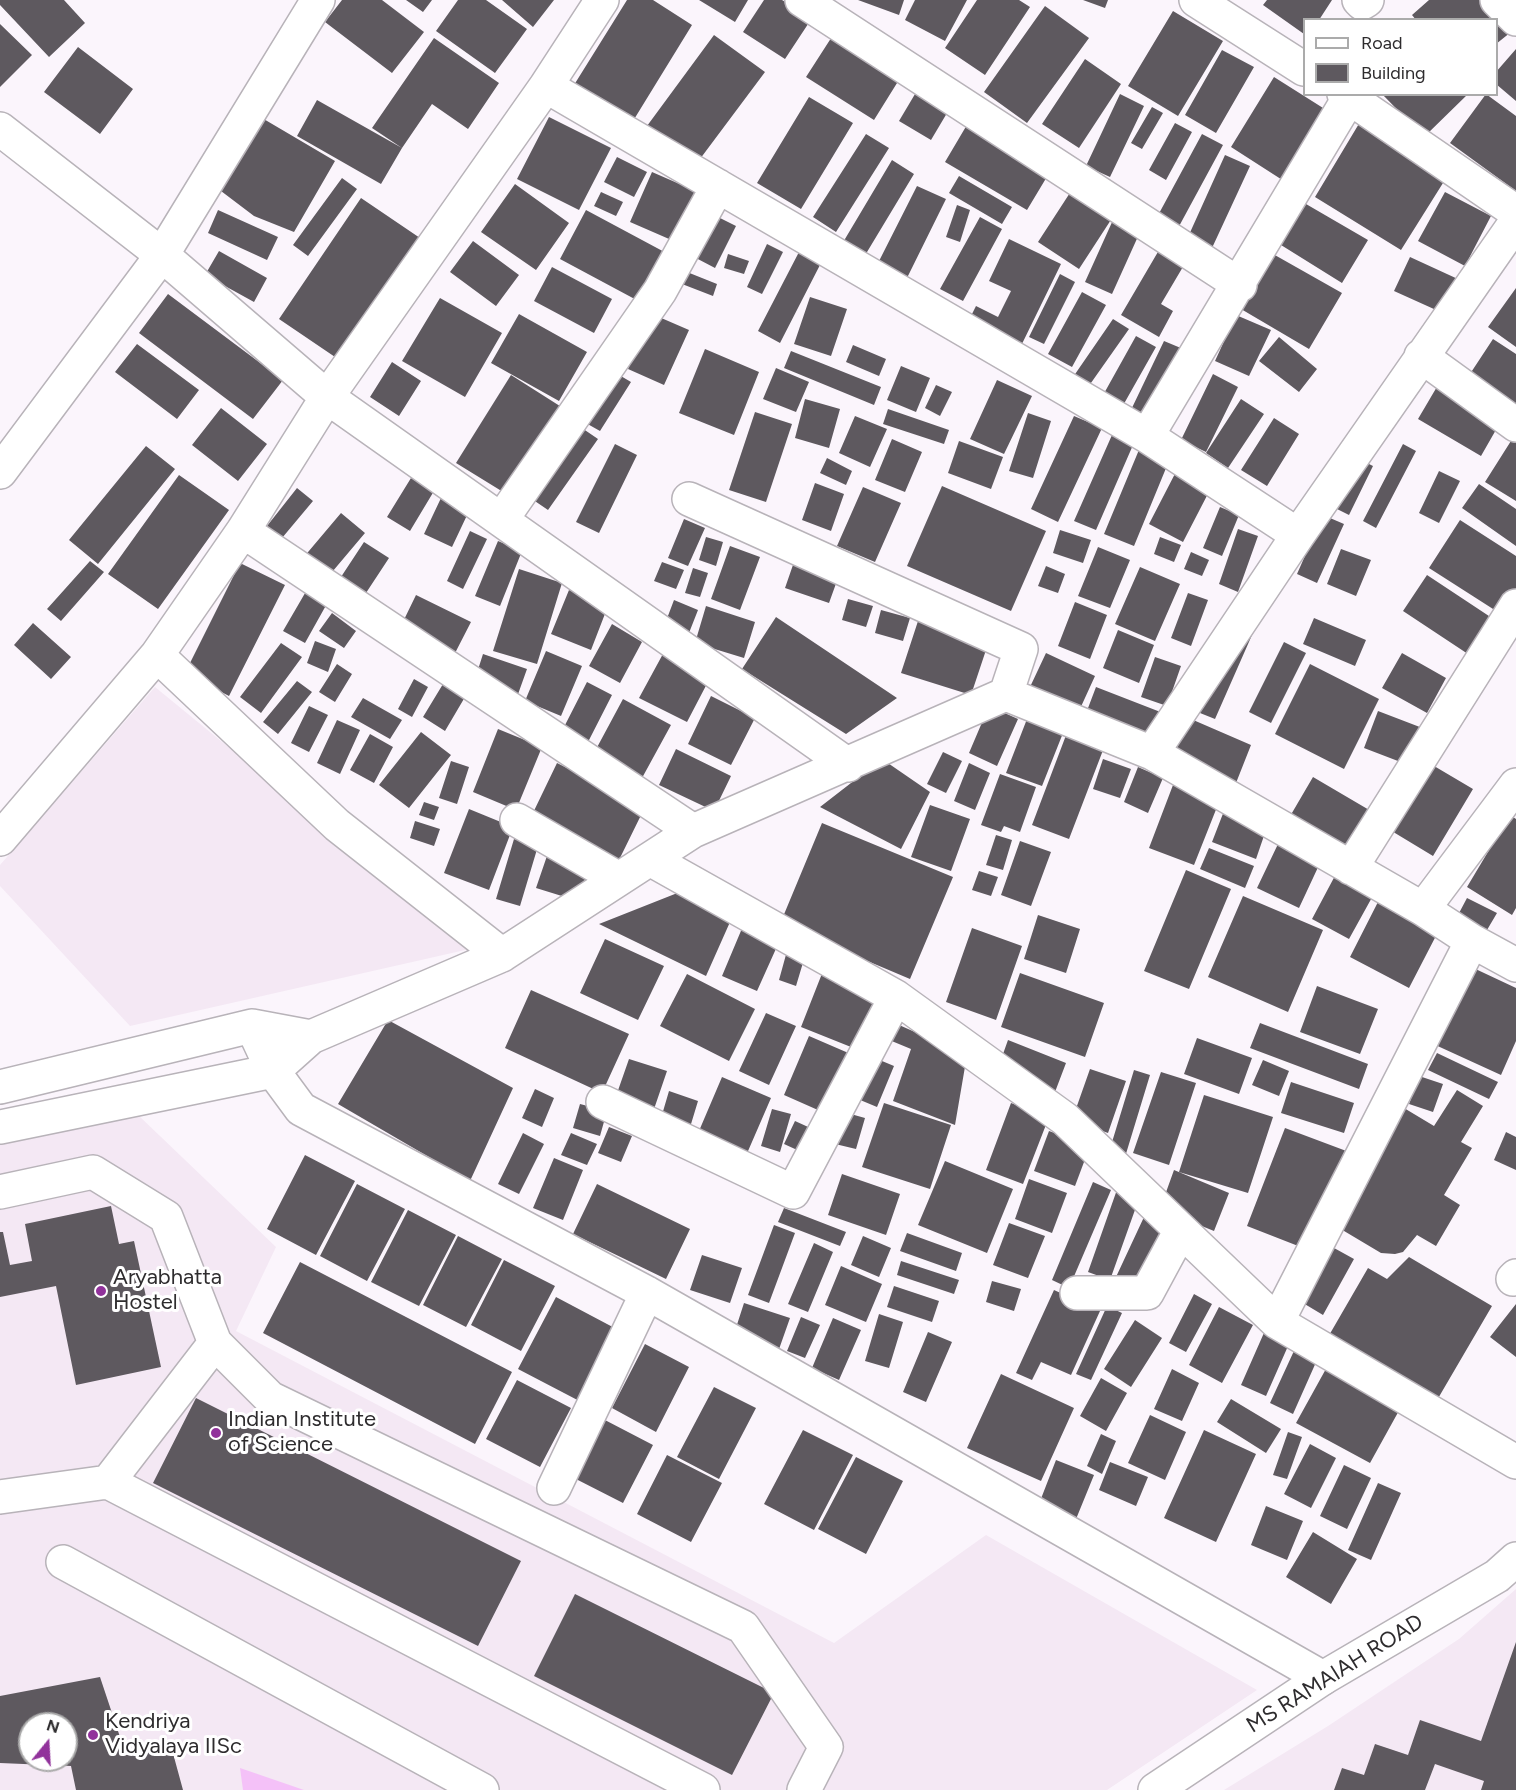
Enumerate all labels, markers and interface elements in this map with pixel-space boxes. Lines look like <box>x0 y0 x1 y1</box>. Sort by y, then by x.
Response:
legend <box>1303 18 1498 96</box>
text: Road <box>1361 32 1402 54</box>
text: Building <box>1361 62 1426 84</box>
place label: Aryabhatta Hostel <box>113 1265 222 1316</box>
marker: Aryabhatta Hostel <box>94 1284 108 1298</box>
place label: Indian Institute of Science <box>228 1407 376 1458</box>
marker: Indian Institute of Science <box>209 1426 223 1440</box>
street label: MS RAMAIAH ROAD <box>1242 1609 1428 1739</box>
place label: Kendriya Vidyalaya IISc <box>105 1709 242 1760</box>
north arrow <box>18 1712 78 1772</box>
text: N <box>44 1715 62 1737</box>
marker: Kendriya Vidyalaya IISc <box>86 1728 100 1742</box>

